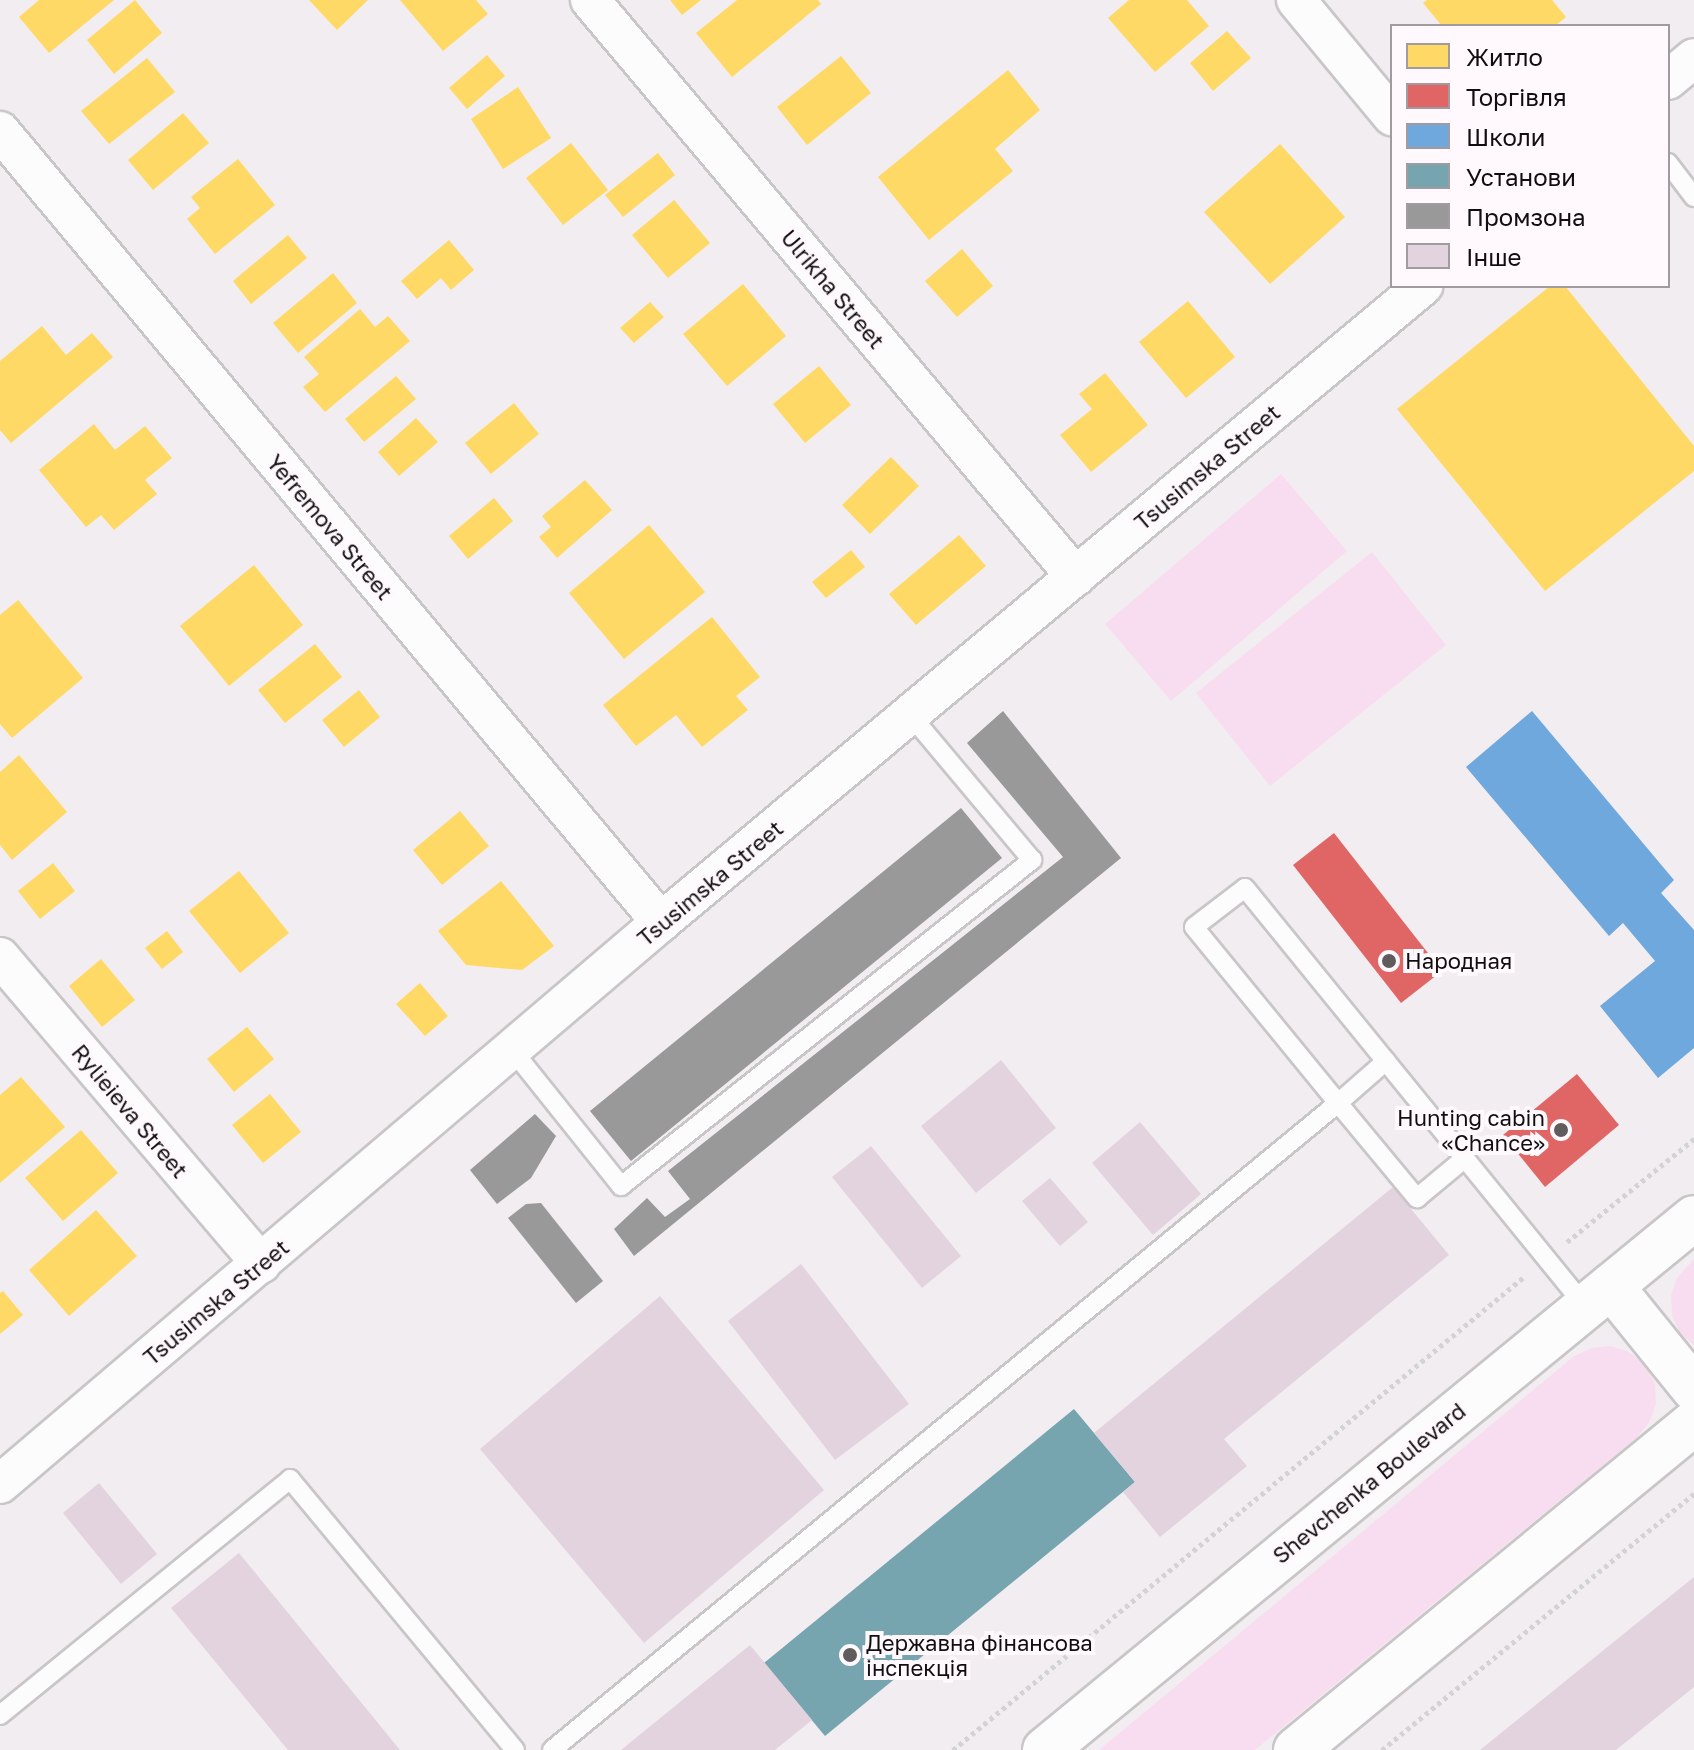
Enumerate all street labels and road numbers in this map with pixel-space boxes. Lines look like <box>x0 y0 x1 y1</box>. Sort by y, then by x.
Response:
street label: Ulrikha Street <box>776 224 890 354</box>
street label: Tsusimska Street <box>1129 399 1285 535</box>
street label: Yefremova Street <box>262 449 398 605</box>
street label: Tsusimska Street <box>632 815 788 951</box>
street label: Rylieieva Street <box>67 1039 193 1183</box>
street label: Tsusimska Street <box>138 1234 294 1370</box>
street label: Shevchenka Boulevard <box>1267 1397 1471 1569</box>

